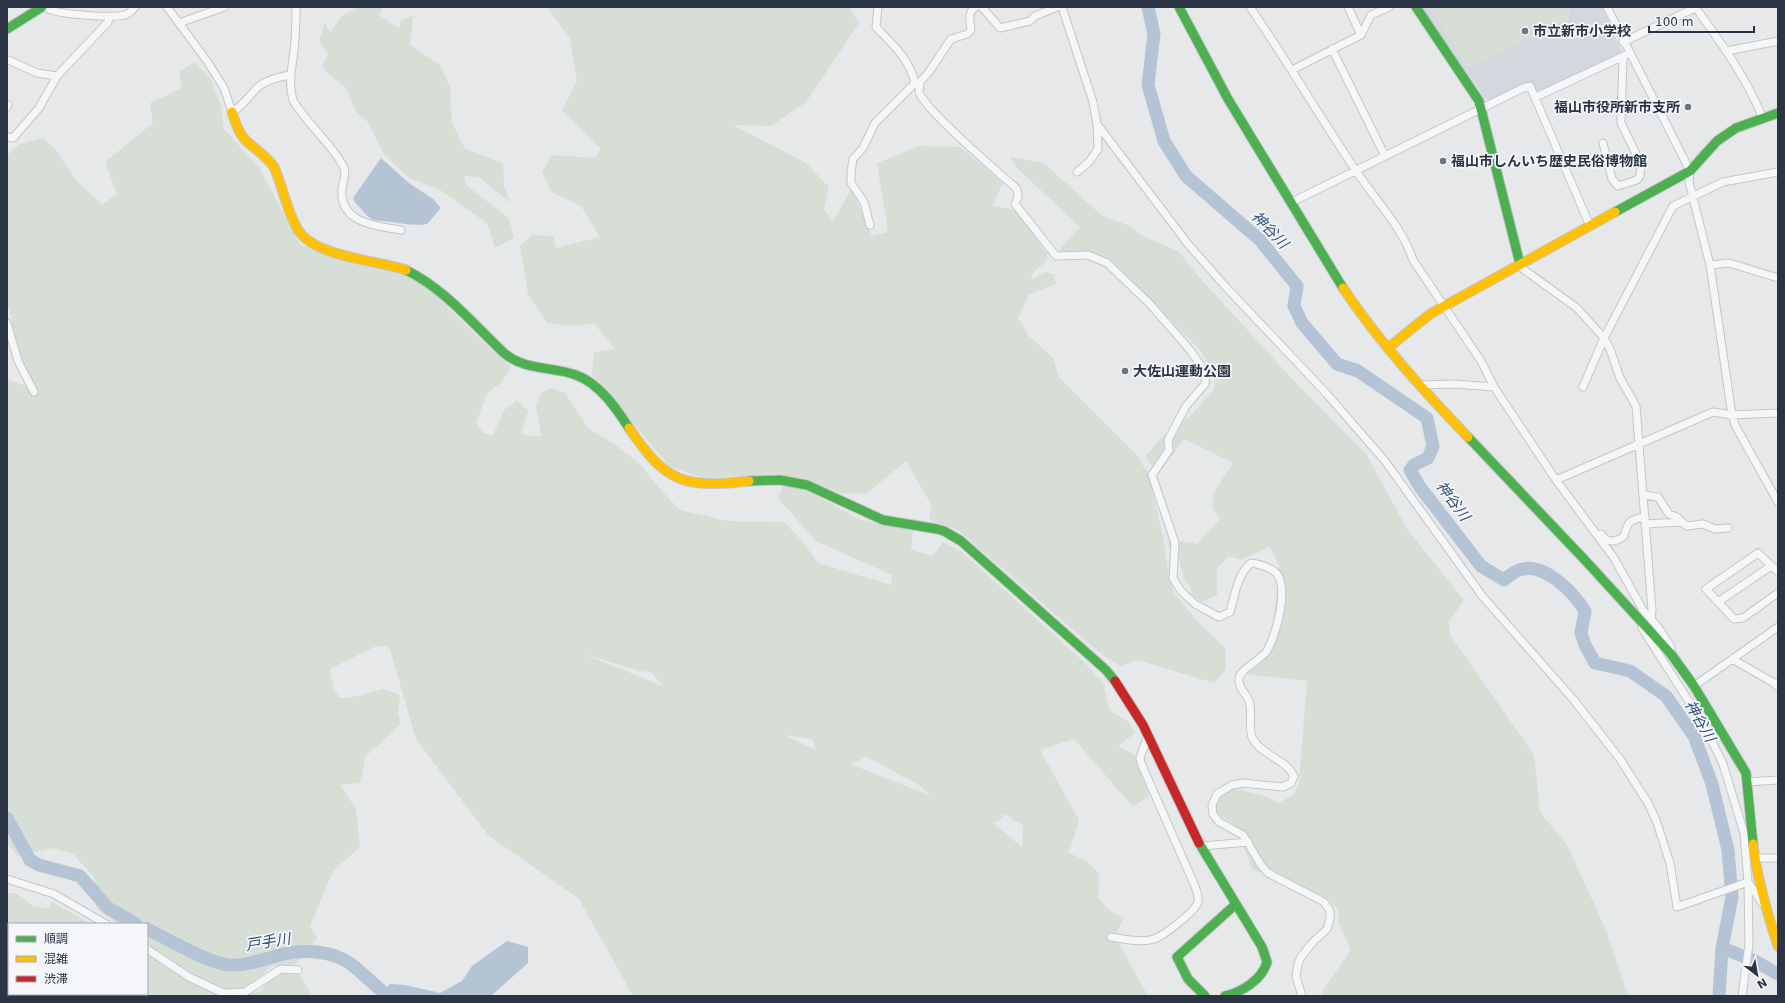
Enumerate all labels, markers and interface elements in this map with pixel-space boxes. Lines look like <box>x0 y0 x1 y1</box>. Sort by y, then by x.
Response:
scale bar <box>1649 8 1754 34</box>
text: 100 m <box>1655 15 1693 29</box>
place label: 市立新市小学校 <box>1533 23 1631 39</box>
marker: 市立新市小学校 <box>1520 26 1530 36</box>
place label: 福山市役所新市支所 <box>1554 99 1680 115</box>
marker: 福山市役所新市支所 <box>1683 102 1693 112</box>
place label: 福山市しんいち歴史民俗博物館 <box>1451 153 1647 169</box>
marker: 福山市しんいち歴史民俗博物館 <box>1438 156 1448 166</box>
water label: 神谷川 <box>1248 208 1293 254</box>
place label: 大佐山運動公園 <box>1133 363 1231 379</box>
marker: 大佐山運動公園 <box>1120 366 1130 376</box>
water label: 神谷川 <box>1432 478 1475 526</box>
water label: 神谷川 <box>1681 697 1720 747</box>
legend <box>8 923 148 995</box>
water label: 戸手川 <box>244 929 294 954</box>
text: 順調 <box>44 932 68 946</box>
text: 混雑 <box>44 952 68 966</box>
north arrow <box>1737 955 1777 995</box>
text: 渋滞 <box>44 972 68 986</box>
text: N <box>1755 975 1769 991</box>

